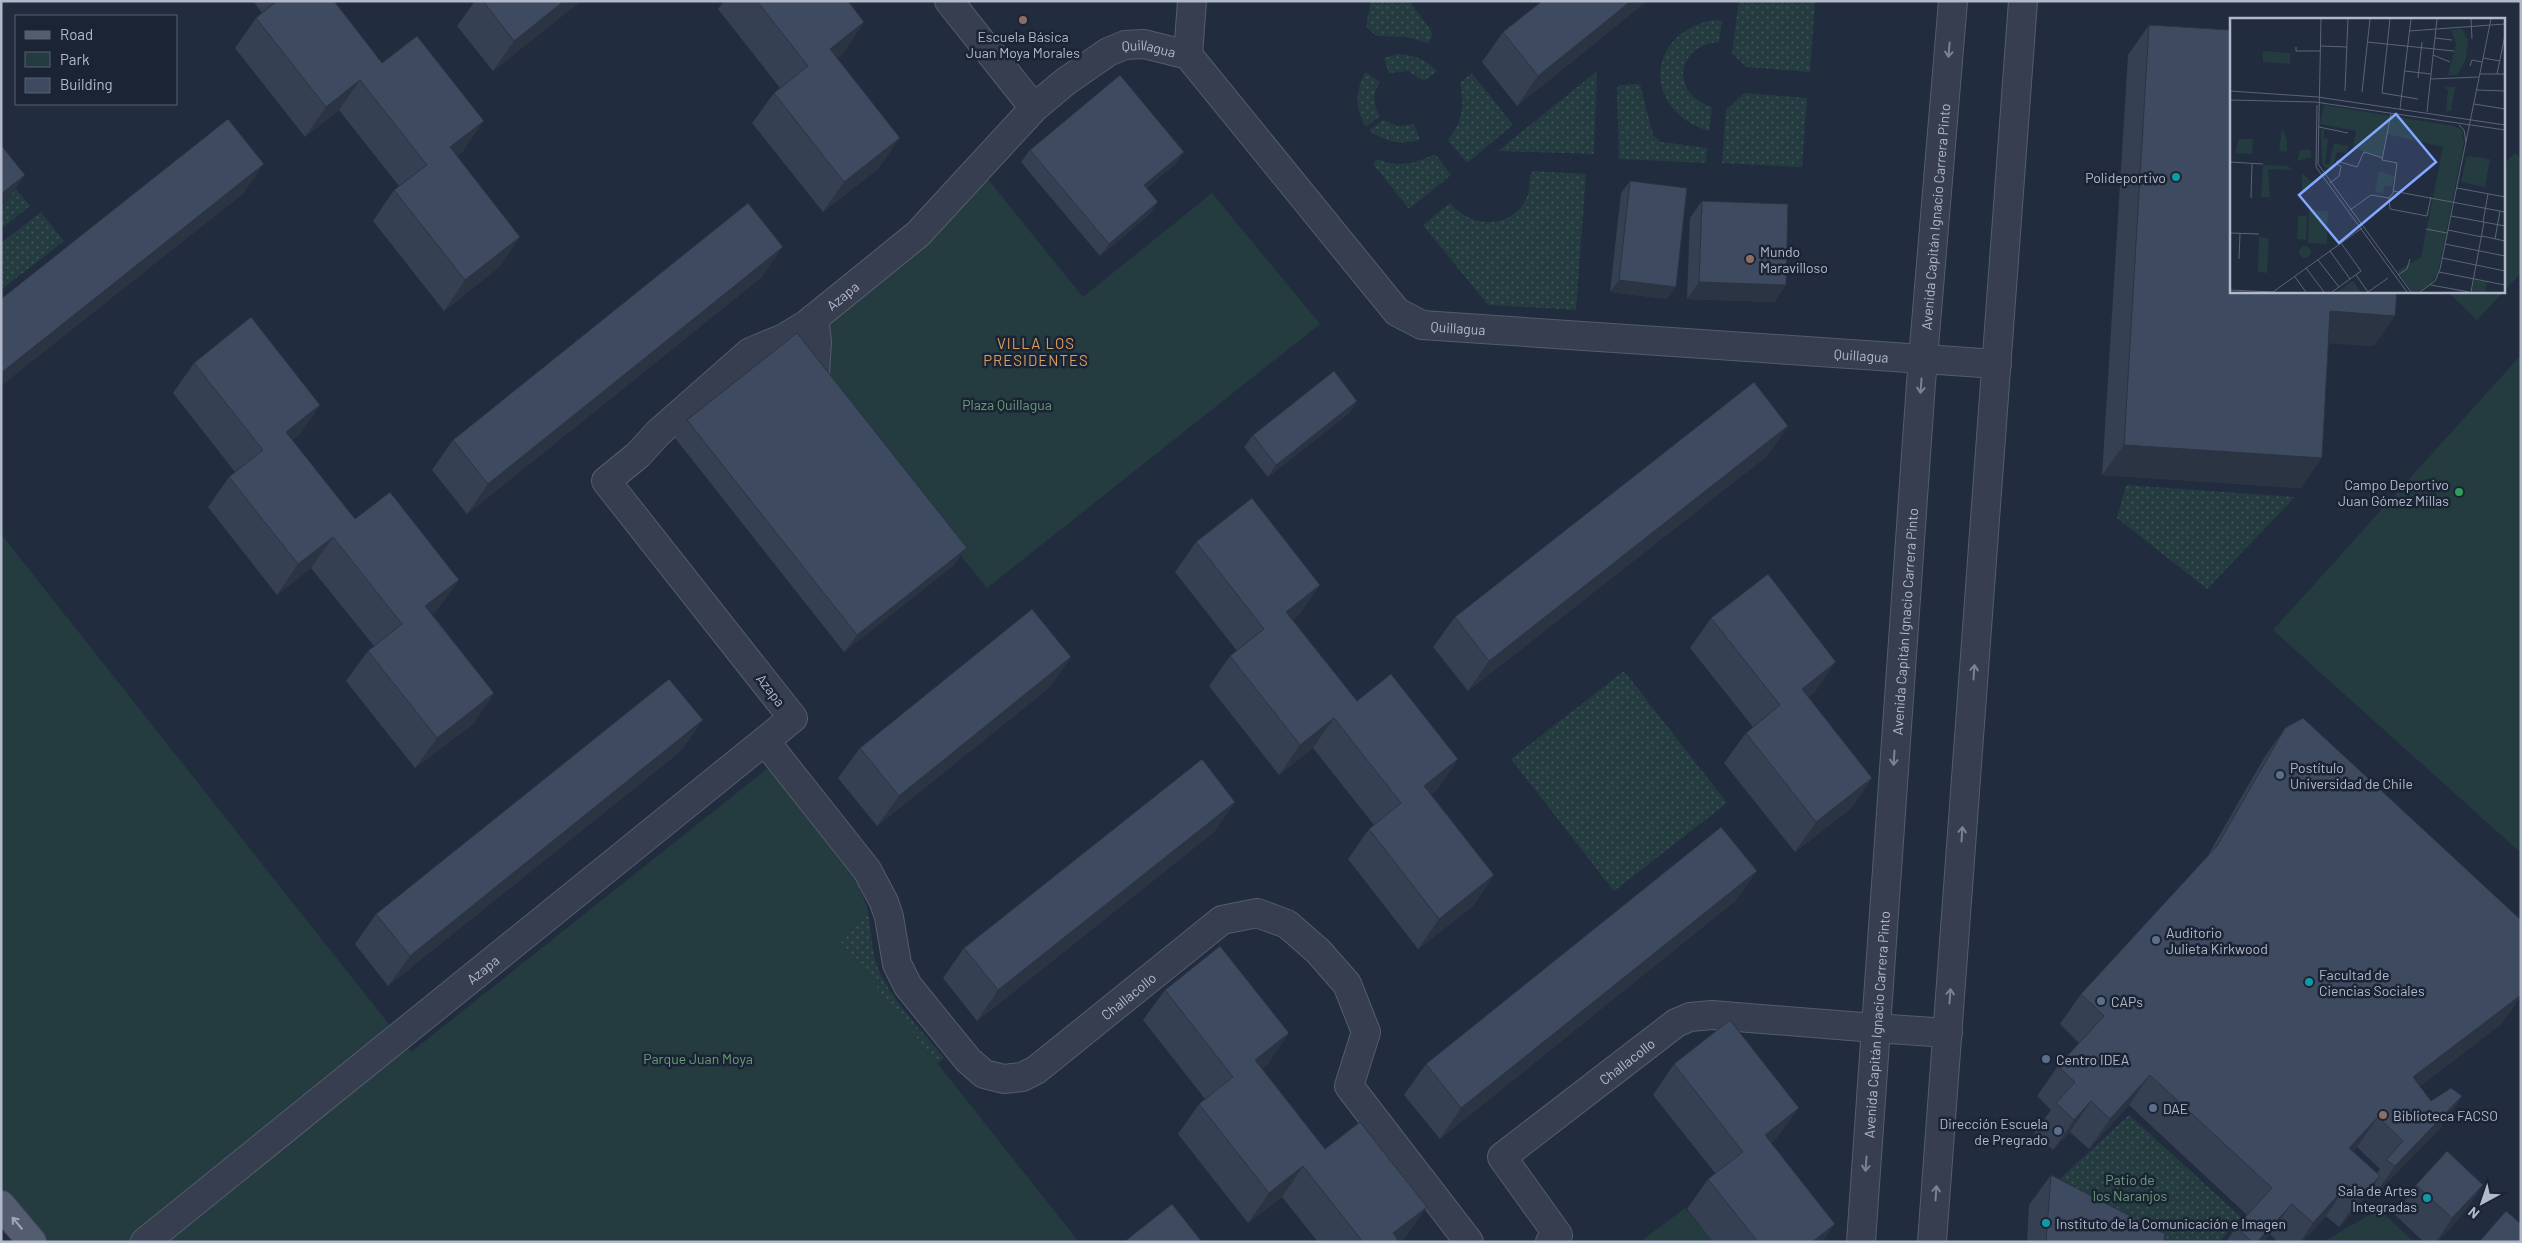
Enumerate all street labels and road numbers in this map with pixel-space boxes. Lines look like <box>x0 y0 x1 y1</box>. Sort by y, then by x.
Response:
street label: Quillagua <box>1121 36 1178 60</box>
street label: Avenida Capitán Ignacio Carrera Pinto <box>1917 103 1953 331</box>
street label: Azapa <box>823 277 862 314</box>
street label: Quillagua <box>1430 317 1486 338</box>
street label: Quillagua <box>1833 344 1889 365</box>
street label: Avenida Capitán Ignacio Carrera Pinto <box>1888 507 1921 736</box>
street label: Azapa <box>753 670 789 710</box>
street label: Avenida Capitán Ignacio Carrera Pinto <box>1860 910 1893 1139</box>
street label: Azapa <box>463 951 502 987</box>
street label: Challacollo <box>1097 968 1159 1023</box>
street label: Challacollo <box>1595 1034 1658 1088</box>

